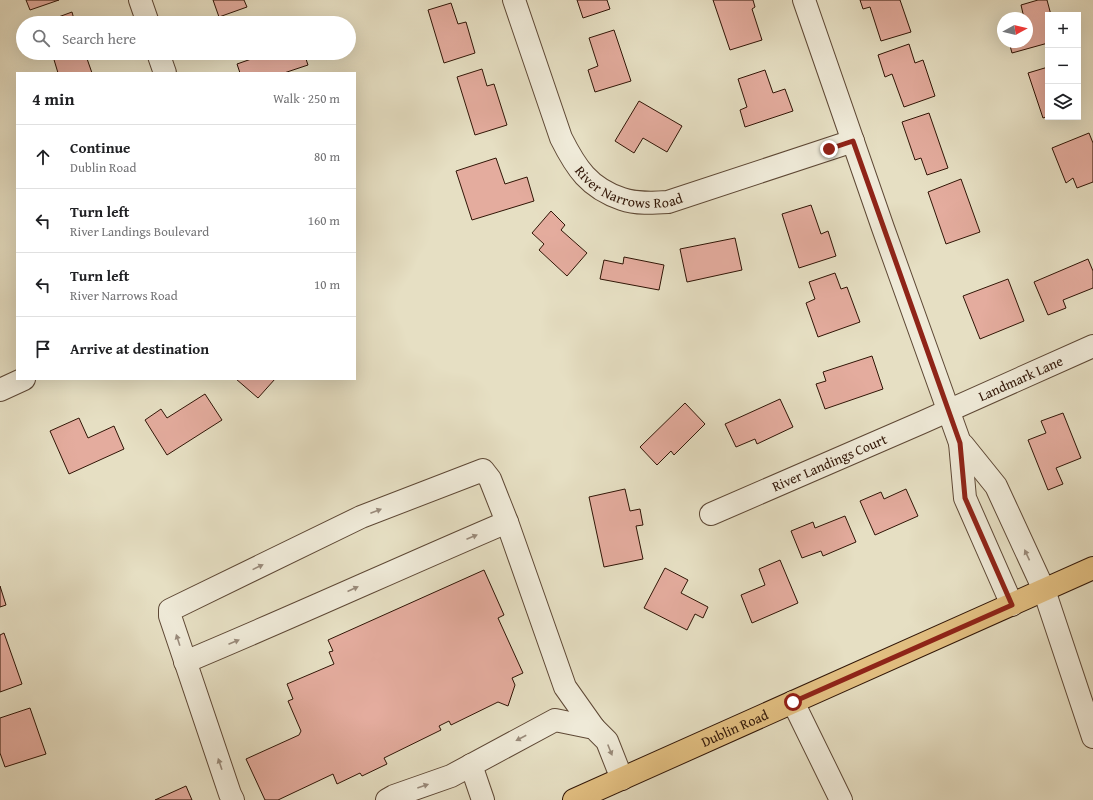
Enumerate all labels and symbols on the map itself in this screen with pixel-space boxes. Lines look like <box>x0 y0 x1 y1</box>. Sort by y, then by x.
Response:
north arrow <box>997 12 1033 48</box>
route end <box>820 140 838 158</box>
street label: River Narrows Road <box>570 161 686 213</box>
street label: Landmark Lane <box>975 351 1066 406</box>
street label: River Landings Court <box>769 429 890 496</box>
one-way arrow <box>370 508 382 514</box>
one-way arrow <box>466 534 478 540</box>
one-way arrow <box>1024 548 1030 560</box>
one-way arrow <box>253 564 264 570</box>
one-way arrow <box>347 586 359 593</box>
one-way arrow <box>175 634 181 646</box>
one-way arrow <box>228 638 240 645</box>
route start <box>784 693 802 711</box>
street label: Dublin Road <box>698 704 772 752</box>
one-way arrow <box>515 735 527 742</box>
one-way arrow <box>607 744 613 755</box>
one-way arrow <box>216 757 222 769</box>
one-way arrow <box>418 782 430 788</box>

